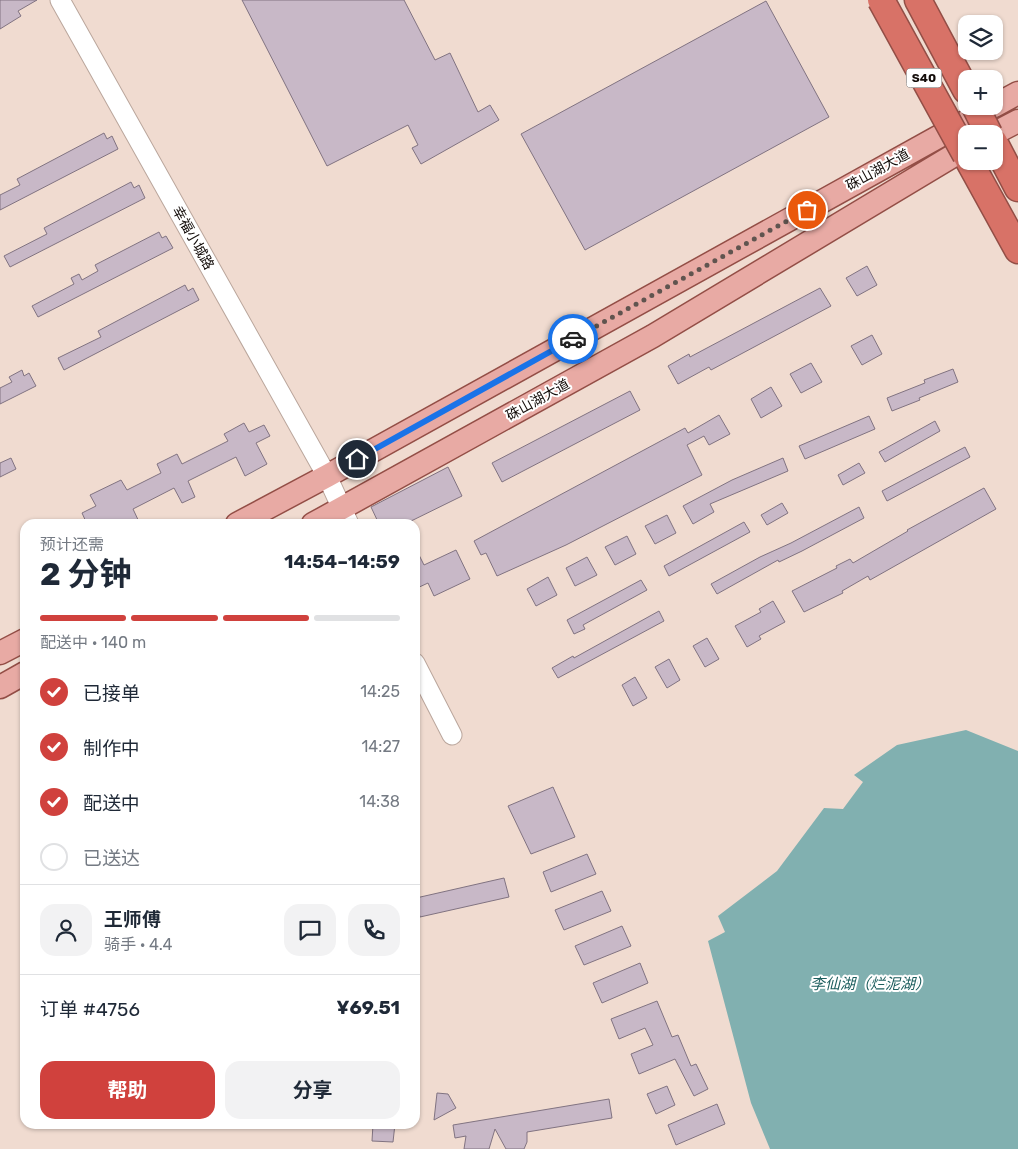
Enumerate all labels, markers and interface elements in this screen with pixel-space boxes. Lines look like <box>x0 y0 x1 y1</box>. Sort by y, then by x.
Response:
map controls <box>958 15 1003 170</box>
button: layers <box>958 15 1003 60</box>
road number: S40 <box>906 68 942 88</box>
button: + <box>958 70 1003 115</box>
button: − <box>958 125 1003 170</box>
street label: 硃山湖大道 <box>843 146 913 194</box>
pin <box>786 189 828 231</box>
icon: bag <box>793 196 821 224</box>
street label: 幸福小城路 <box>169 203 217 273</box>
courier <box>548 314 598 364</box>
icon: car <box>559 325 587 353</box>
street label: 硃山湖大道 <box>503 376 573 424</box>
pin <box>336 438 378 480</box>
icon: home <box>343 445 371 473</box>
text: 预计还需 <box>40 535 104 554</box>
text: 14:54–14:59 <box>284 550 400 573</box>
text: 2 分钟 <box>40 555 132 593</box>
text: 配送中 · 140 m <box>40 633 146 652</box>
icon: check <box>40 678 68 706</box>
text: 已接单 <box>83 682 140 705</box>
text: 14:25 <box>360 682 400 701</box>
icon: check <box>40 733 68 761</box>
text: 制作中 <box>83 737 140 760</box>
text: 14:27 <box>362 737 400 756</box>
icon: check <box>40 788 68 816</box>
text: 配送中 <box>83 792 140 815</box>
text: 14:38 <box>359 792 400 811</box>
text: 已送达 <box>83 847 140 870</box>
button: person <box>40 904 92 956</box>
button: chat <box>284 904 336 956</box>
button: phone <box>348 904 400 956</box>
text: 王师傅 <box>104 908 161 931</box>
text: 骑手 · 4.4 <box>104 935 173 954</box>
water label: 李仙湖（烂泥湖） <box>810 975 930 993</box>
text: ¥69.51 <box>336 996 400 1019</box>
text: 订单 #4756 <box>40 998 140 1021</box>
button: 帮助 <box>40 1061 215 1119</box>
button: 分享 <box>225 1061 400 1119</box>

